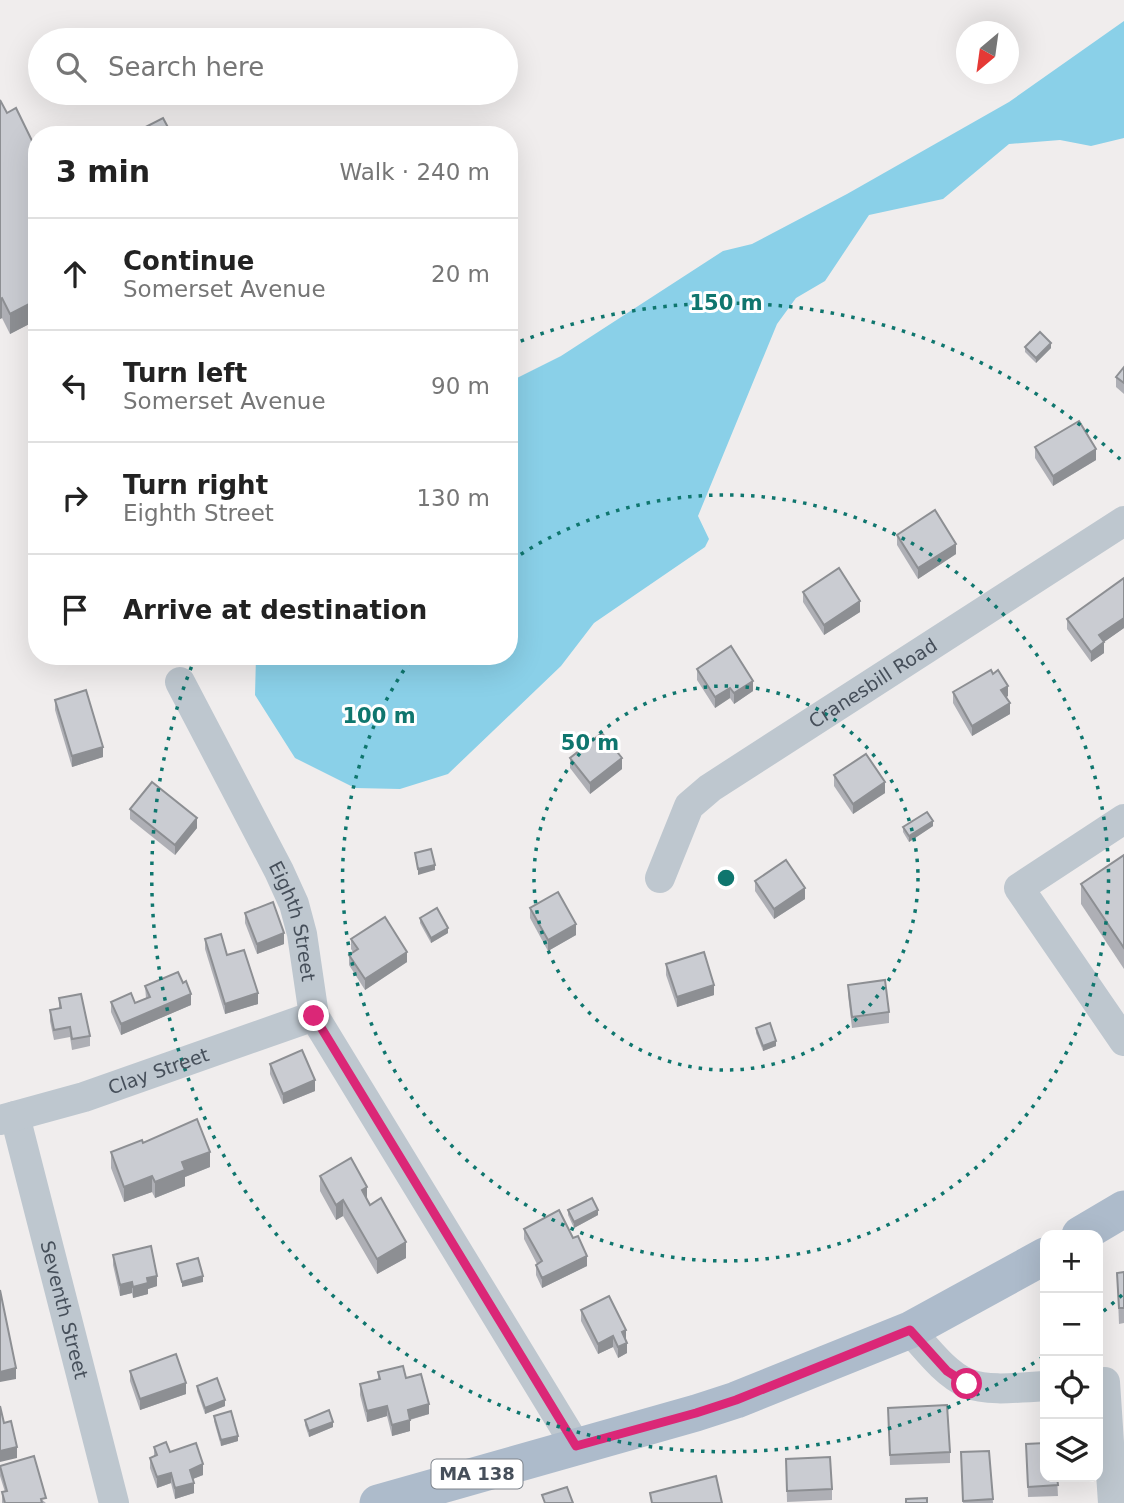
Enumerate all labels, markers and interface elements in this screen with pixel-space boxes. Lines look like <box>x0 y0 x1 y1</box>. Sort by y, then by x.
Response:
north arrow <box>956 21 1019 84</box>
search box <box>28 28 518 105</box>
icon: search <box>52 48 90 86</box>
text: Search here <box>108 52 264 82</box>
text: 3 min <box>56 154 150 189</box>
text: Walk · 240 m <box>339 159 490 185</box>
text: Continue <box>123 246 254 276</box>
icon: ahead <box>56 255 94 293</box>
text: 20 m <box>431 261 490 287</box>
text: Somerset Avenue <box>123 276 326 302</box>
text: 150 m <box>689 291 763 315</box>
text: Turn left <box>123 358 247 388</box>
icon: left <box>56 367 94 405</box>
text: 90 m <box>431 373 490 399</box>
text: Somerset Avenue <box>123 388 326 414</box>
text: Turn right <box>123 470 268 500</box>
icon: right <box>56 479 94 517</box>
text: 130 m <box>416 485 490 511</box>
text: Eighth Street <box>123 500 274 526</box>
icon: arrive <box>56 591 94 629</box>
text: Arrive at destination <box>123 595 427 625</box>
street label: Cranesbill Road <box>805 634 941 732</box>
text: 100 m <box>342 704 416 728</box>
text: 50 m <box>561 731 619 755</box>
street label: Eighth Street <box>265 857 320 983</box>
centre of rings <box>714 866 738 890</box>
route end <box>298 1000 329 1031</box>
street label: Clay Street <box>105 1043 212 1099</box>
map controls <box>1040 1230 1103 1482</box>
button: + <box>1040 1230 1103 1293</box>
street label: Seventh Street <box>36 1238 93 1381</box>
button: − <box>1040 1293 1103 1356</box>
button: locate <box>1040 1356 1103 1419</box>
route start <box>951 1368 982 1399</box>
button: layers <box>1040 1419 1103 1482</box>
road number: MA 138 <box>432 1460 522 1489</box>

